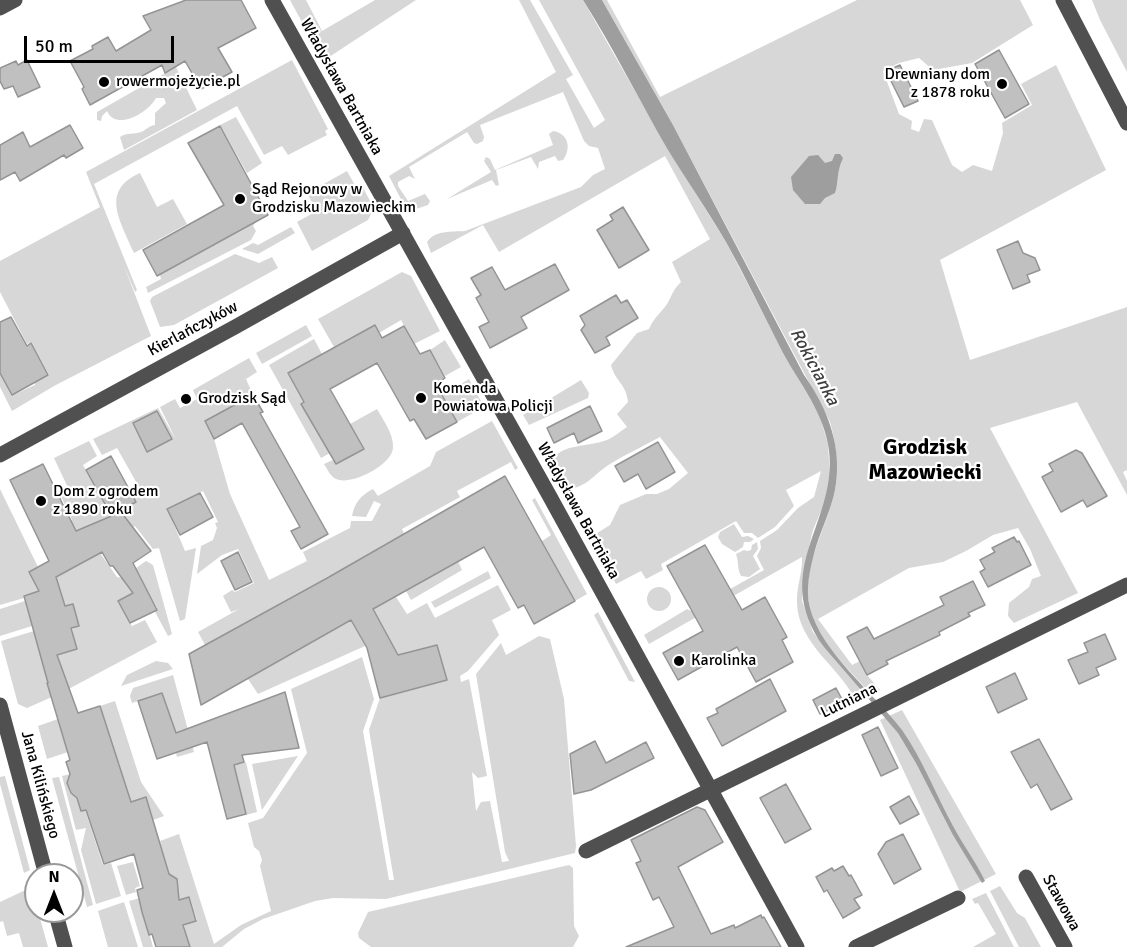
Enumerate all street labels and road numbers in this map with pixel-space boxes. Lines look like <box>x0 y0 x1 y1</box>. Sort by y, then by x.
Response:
street label: Władysława Bartniaka <box>295 15 387 159</box>
street label: Kierlańczyków <box>145 297 241 361</box>
street label: Władysława Bartniaka <box>532 439 624 583</box>
street label: Lutniana <box>818 679 880 723</box>
street label: Jana Kilińskiego <box>16 729 64 841</box>
street label: Stawowa <box>1038 871 1084 935</box>

